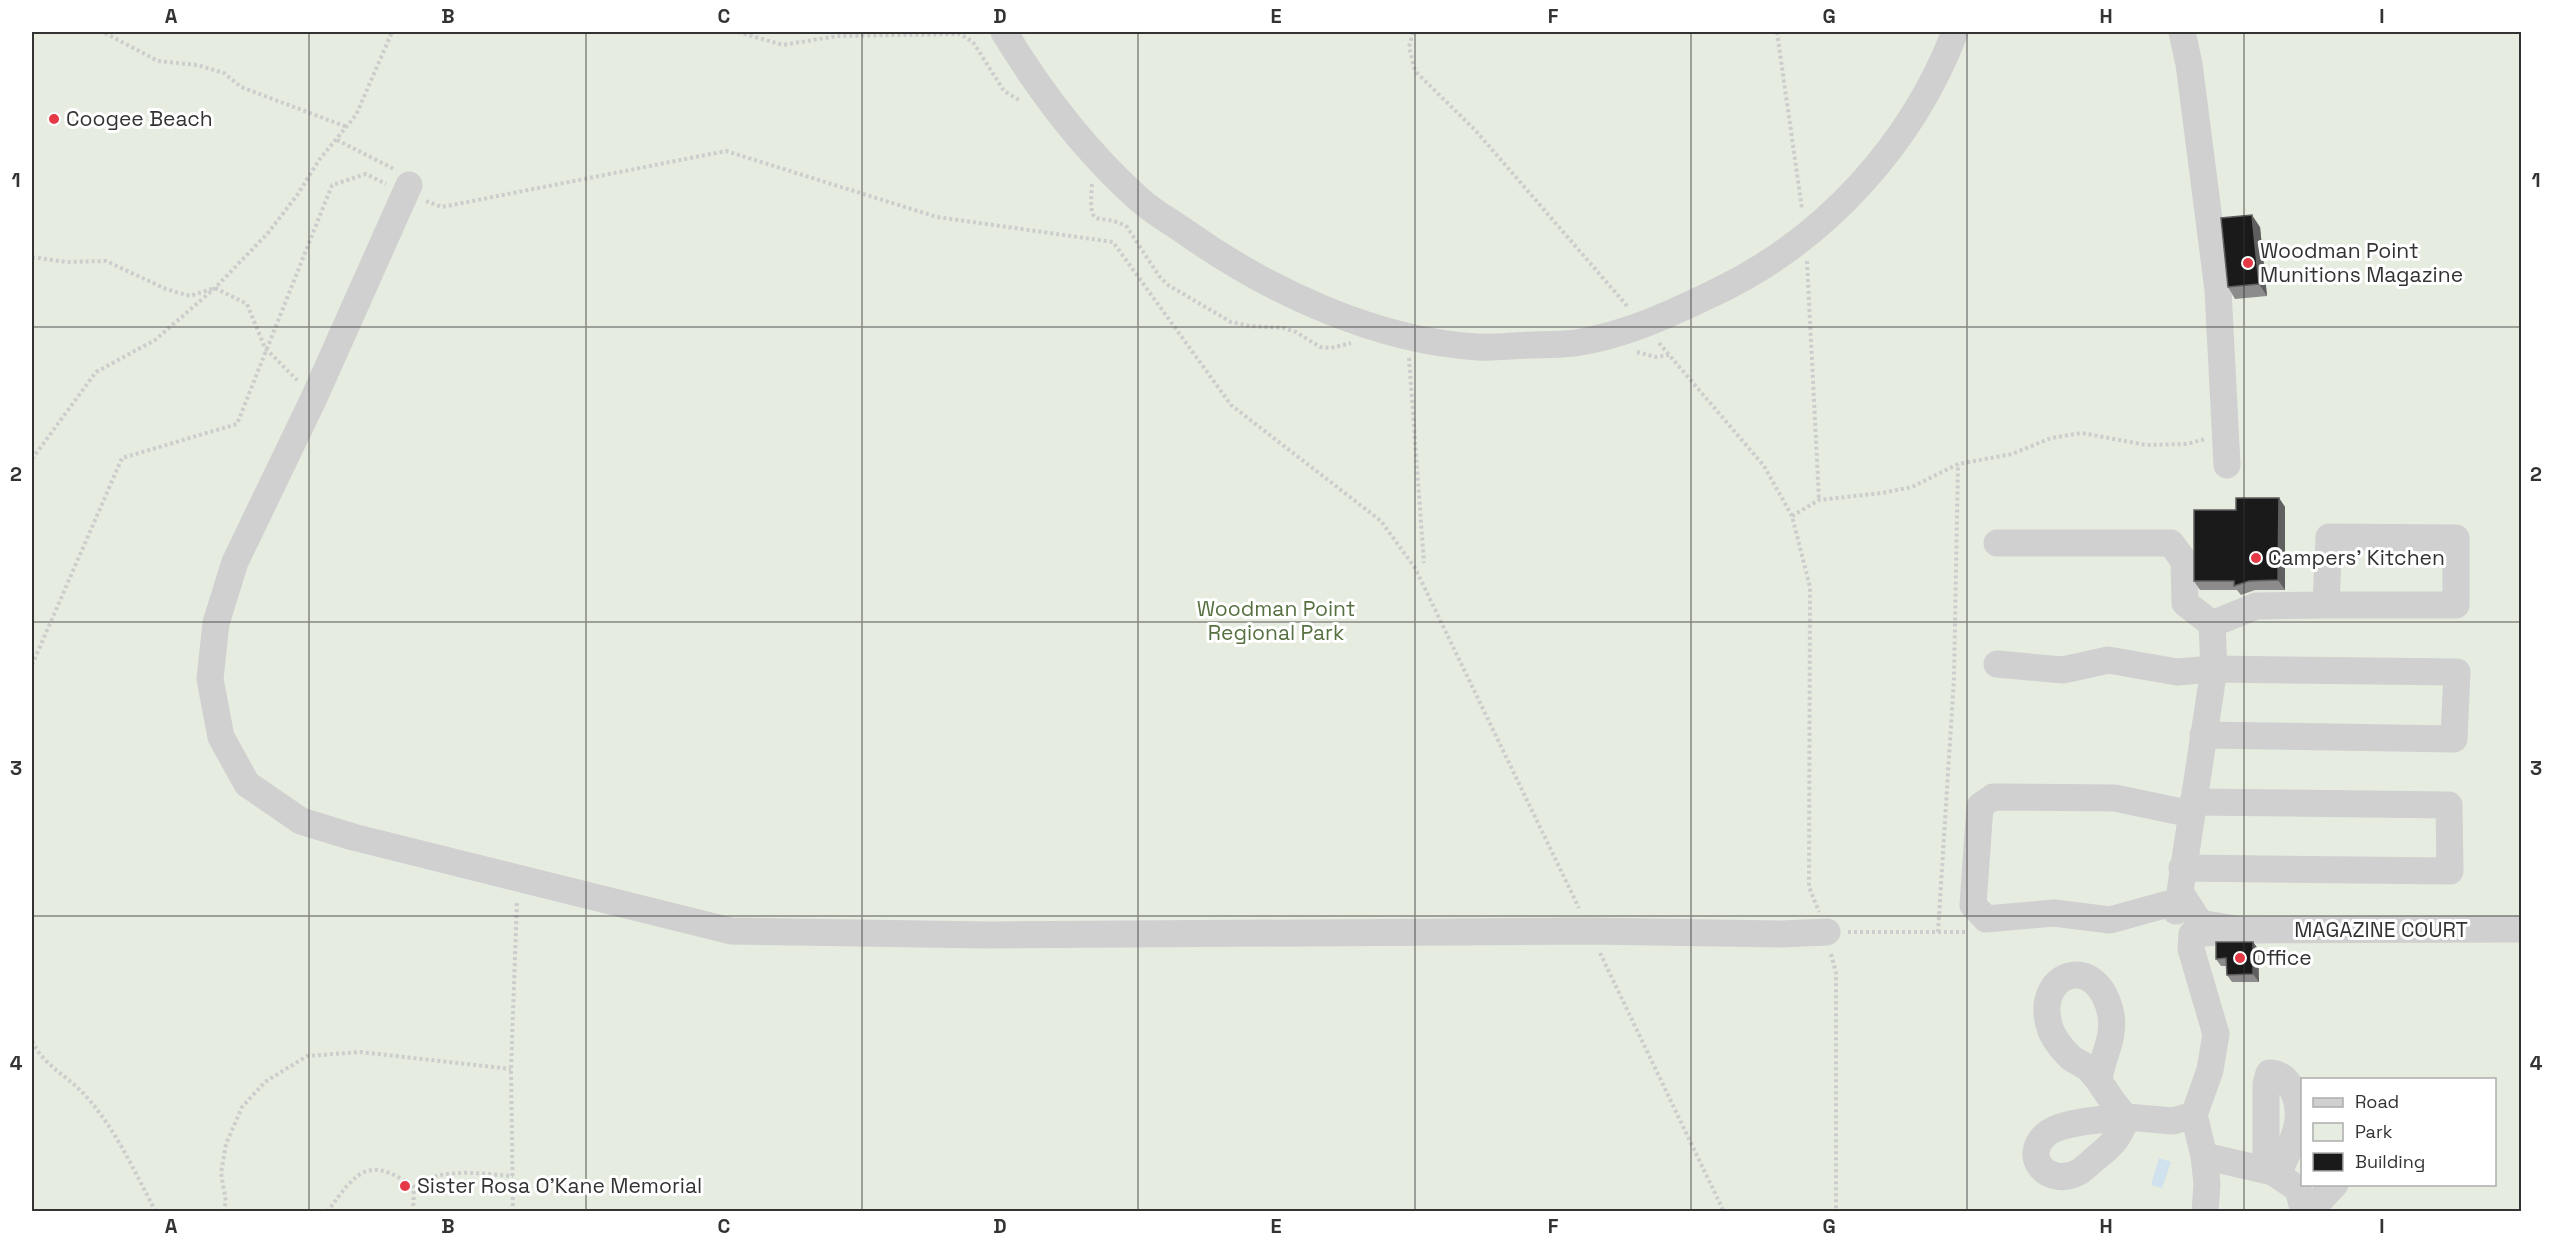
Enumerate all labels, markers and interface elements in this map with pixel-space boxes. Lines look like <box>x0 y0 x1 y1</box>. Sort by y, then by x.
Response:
text: A <box>165 3 178 29</box>
text: B <box>441 3 455 29</box>
text: C <box>718 3 731 29</box>
text: D <box>993 3 1007 29</box>
text: E <box>1270 3 1282 29</box>
text: F <box>1548 3 1559 29</box>
text: G <box>1822 3 1836 29</box>
text: H <box>2099 3 2113 29</box>
text: I <box>2379 3 2385 29</box>
place label: Coogee Beach <box>66 105 213 132</box>
marker: Coogee Beach <box>47 112 61 126</box>
text: 1 <box>11 167 21 193</box>
text: 1 <box>2531 167 2541 193</box>
place label: Woodman Point Munitions Magazine <box>2260 237 2463 288</box>
marker: Woodman Point Munitions Magazine <box>2241 256 2255 270</box>
text: 2 <box>10 461 22 487</box>
text: 2 <box>2530 461 2542 487</box>
place label: Campers' Kitchen <box>2268 544 2445 571</box>
marker: Campers' Kitchen <box>2249 551 2263 565</box>
park label: Woodman Point Regional Park <box>1197 595 1355 646</box>
text: 3 <box>10 755 22 781</box>
text: 3 <box>2530 755 2542 781</box>
street label: MAGAZINE COURT <box>2294 916 2468 943</box>
place label: Office <box>2252 944 2312 971</box>
marker: Office <box>2233 951 2247 965</box>
text: 4 <box>10 1050 23 1076</box>
text: 4 <box>2530 1050 2543 1076</box>
legend <box>2301 1078 2496 1186</box>
text: Road <box>2355 1090 2399 1113</box>
text: Park <box>2355 1120 2393 1143</box>
text: Building <box>2355 1150 2425 1173</box>
place label: Sister Rosa O'Kane Memorial <box>417 1172 702 1199</box>
marker: Sister Rosa O'Kane Memorial <box>398 1179 412 1193</box>
text: A <box>165 1213 178 1239</box>
text: B <box>441 1213 455 1239</box>
text: C <box>718 1213 731 1239</box>
text: D <box>993 1213 1007 1239</box>
text: E <box>1270 1213 1282 1239</box>
text: F <box>1548 1213 1559 1239</box>
text: G <box>1822 1213 1836 1239</box>
text: H <box>2099 1213 2113 1239</box>
text: I <box>2379 1213 2385 1239</box>

